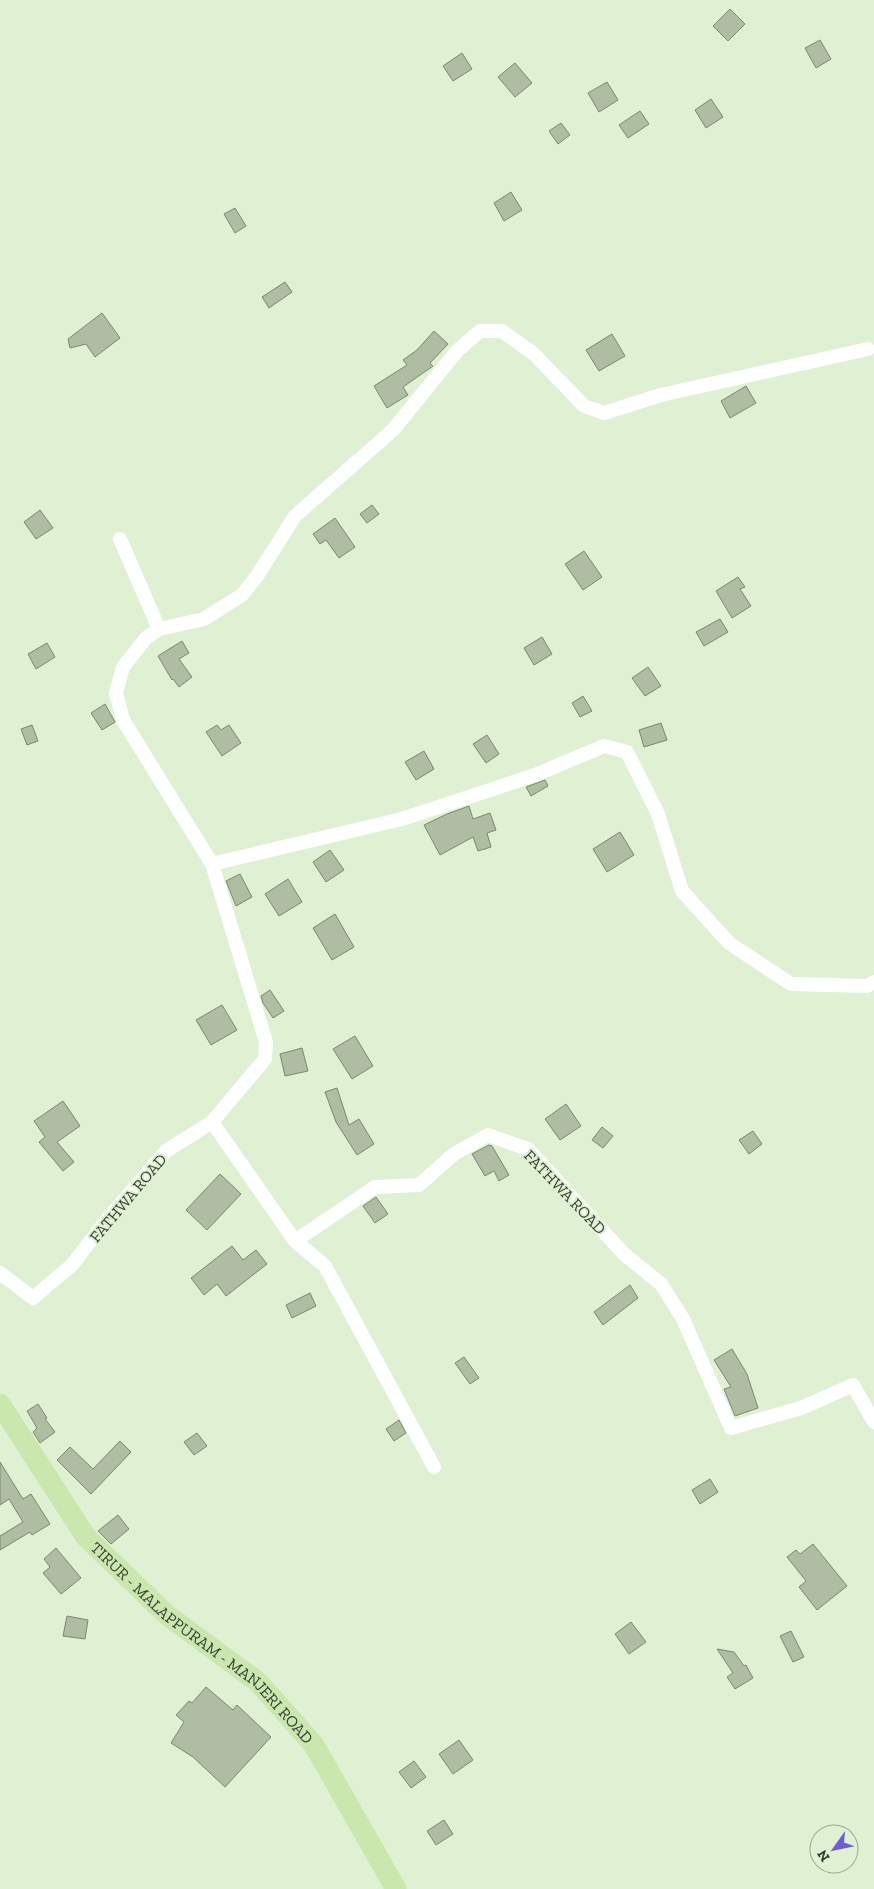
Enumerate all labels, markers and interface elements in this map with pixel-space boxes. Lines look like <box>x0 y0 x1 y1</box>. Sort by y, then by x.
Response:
street label: FATHWA ROAD <box>520 1146 610 1238</box>
street label: FATHWA ROAD <box>85 1150 171 1246</box>
street label: TIRUR - MALAPPURAM - MANJERI ROAD <box>87 1538 318 1747</box>
north arrow <box>809 1824 859 1874</box>
text: N <box>813 1846 834 1865</box>

